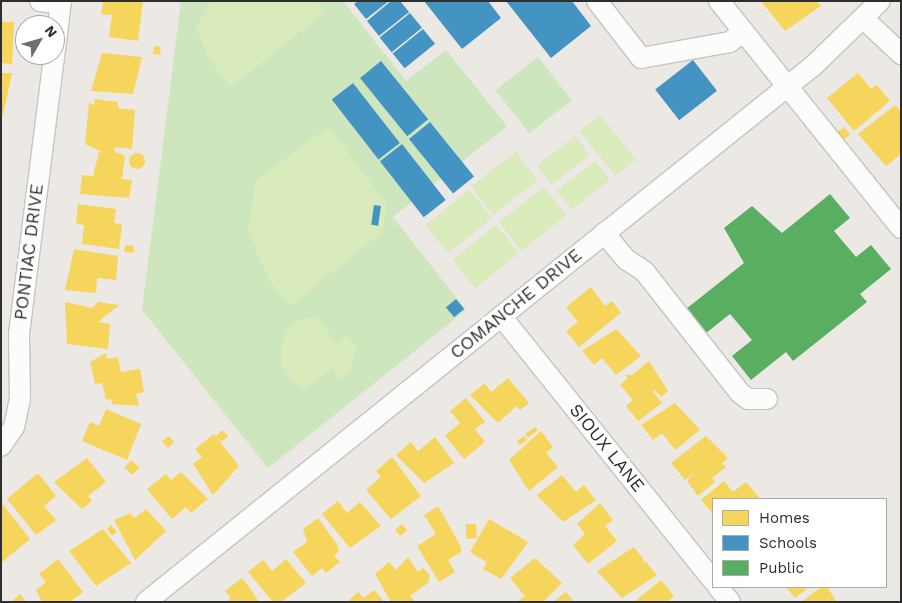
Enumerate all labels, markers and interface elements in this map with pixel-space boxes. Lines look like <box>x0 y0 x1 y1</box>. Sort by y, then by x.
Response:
north arrow <box>15 15 65 65</box>
text: N <box>42 22 61 40</box>
street label: PONTIAC DRIVE <box>10 183 48 321</box>
street label: COMANCHE DRIVE <box>446 244 586 364</box>
street label: SIOUX LANE <box>565 399 649 497</box>
legend <box>712 498 887 588</box>
text: Homes <box>759 509 810 527</box>
text: Schools <box>759 534 817 552</box>
text: Public <box>759 559 804 577</box>

